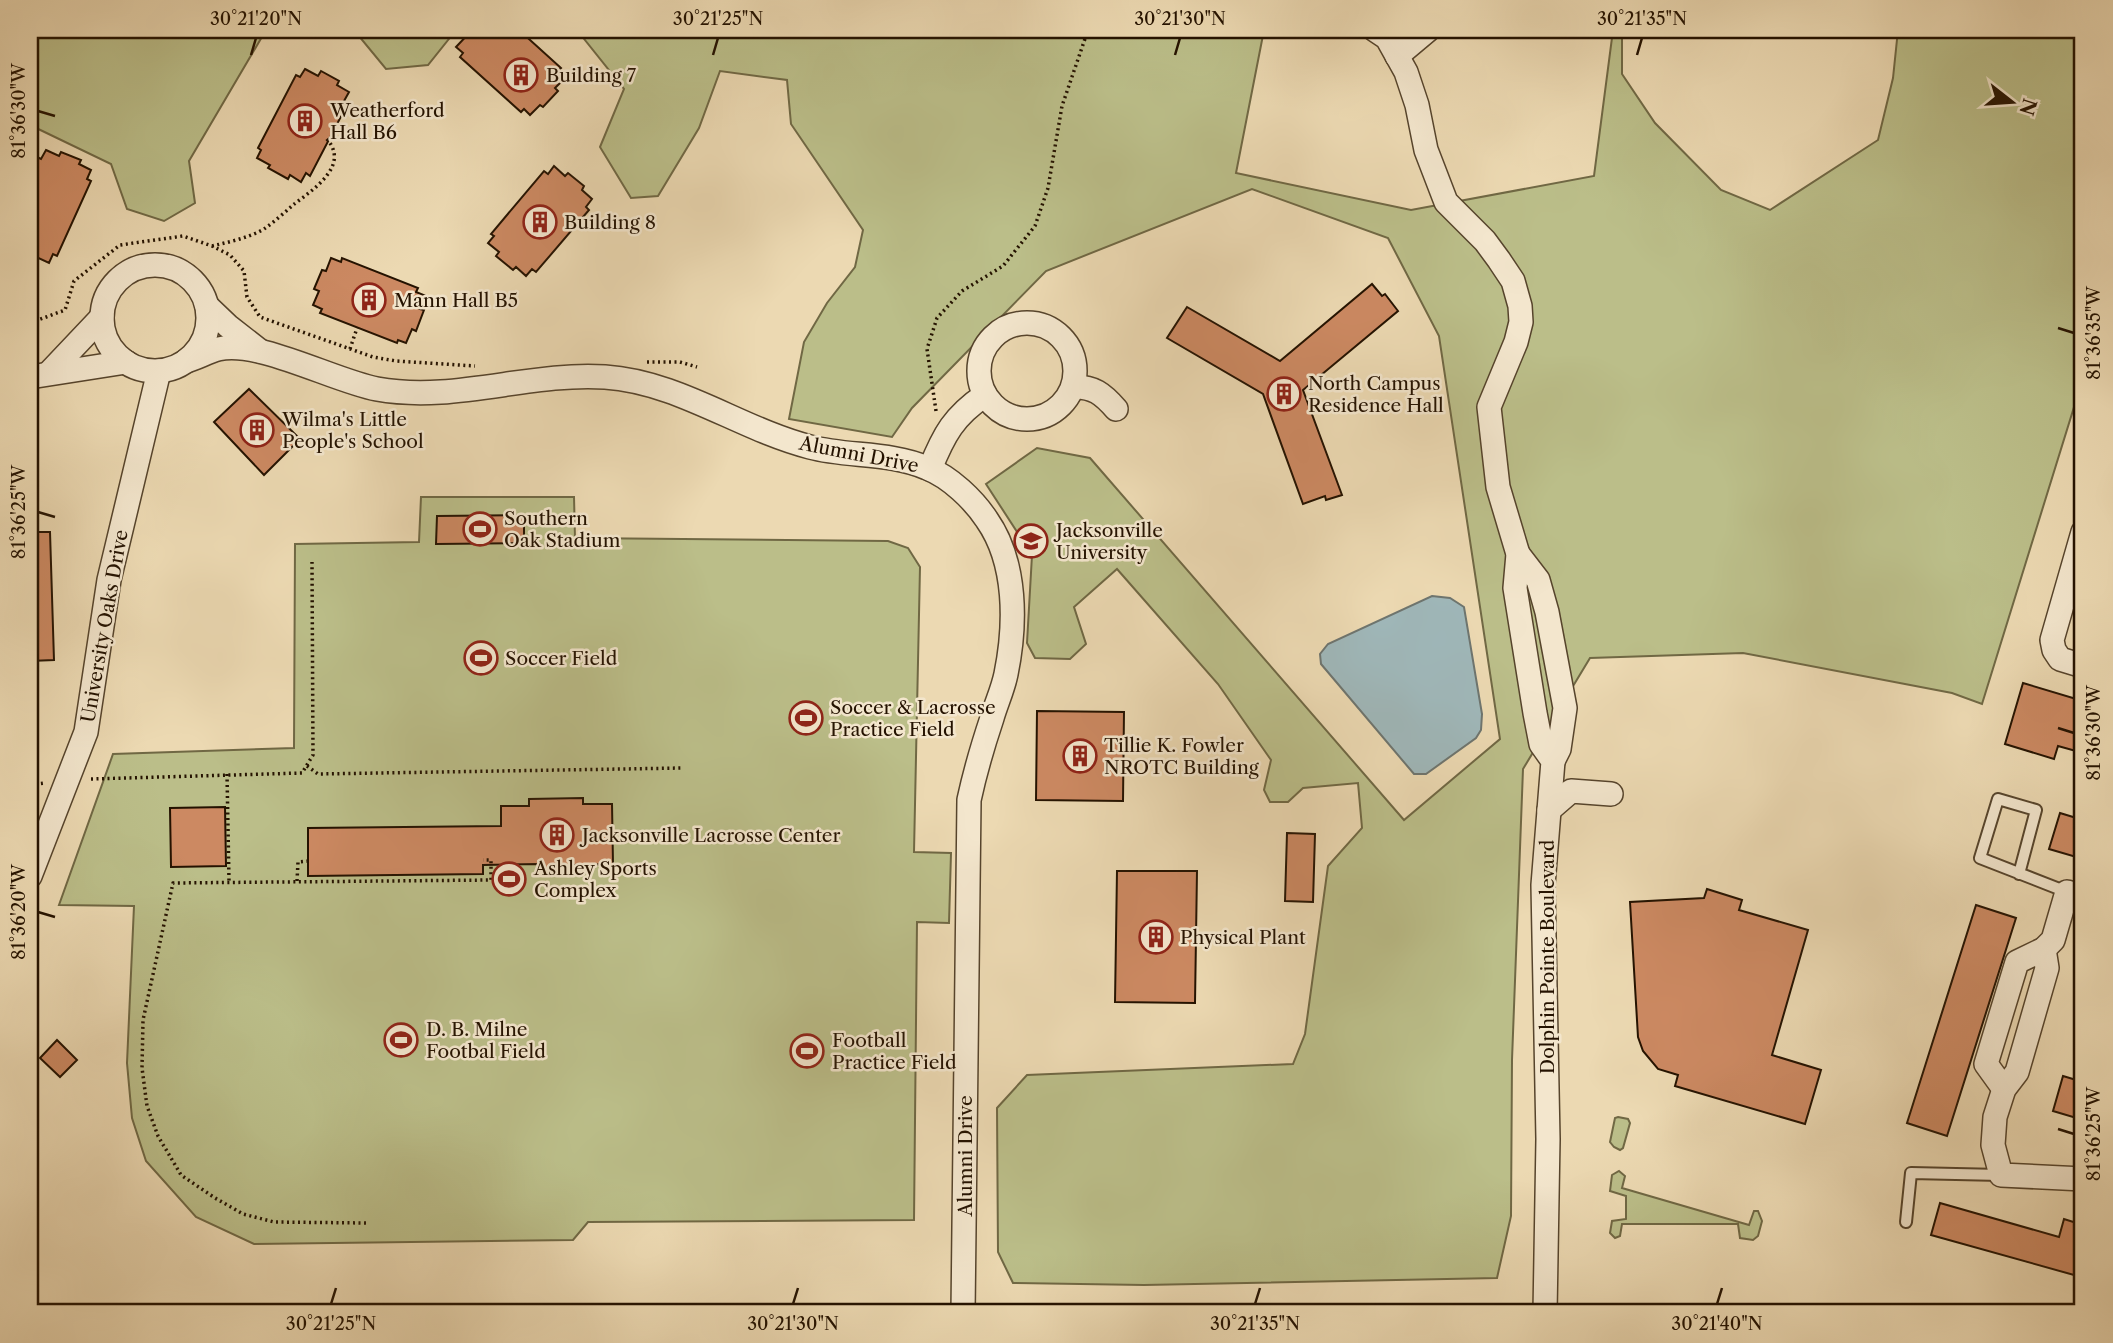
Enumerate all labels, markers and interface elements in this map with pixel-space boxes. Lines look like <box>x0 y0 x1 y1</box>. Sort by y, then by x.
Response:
text: 30°21'20"N <box>210 8 302 30</box>
text: 30°21'25"N <box>673 8 763 30</box>
text: 30°21'30"N <box>1134 8 1226 30</box>
text: 30°21'35"N <box>1597 8 1687 30</box>
building icon: Building 7 <box>502 56 540 94</box>
text: 81°36'30"W <box>8 62 30 159</box>
place label: Building 7 <box>546 64 637 87</box>
north arrow <box>1976 66 2046 136</box>
text: N <box>2014 96 2041 118</box>
place label: Weatherford Hall B6 <box>329 99 445 144</box>
building icon: Weatherford Hall B6 <box>286 102 324 140</box>
building icon: Building 8 <box>521 203 559 241</box>
place label: Building 8 <box>564 211 656 234</box>
building icon: Mann Hall B5 <box>350 281 388 319</box>
text: 81°36'35"W <box>2083 285 2105 380</box>
place label: Mann Hall B5 <box>394 289 518 312</box>
place label: North Campus Residence Hall <box>1308 372 1444 417</box>
building icon: North Campus Residence Hall <box>1265 375 1303 413</box>
place label: Wilma's Little People's School <box>281 408 424 453</box>
building icon: Wilma's Little People's School <box>238 411 276 449</box>
street label: Alumni Drive <box>796 431 921 477</box>
text: 81°36'25"W <box>8 463 30 559</box>
place label: Southern Oak Stadium <box>504 507 621 552</box>
sports icon: Southern Oak Stadium <box>461 510 499 548</box>
place label: Jacksonville University <box>1053 519 1163 564</box>
school or university icon: Jacksonville University <box>1012 522 1050 560</box>
street label: University Oaks Drive <box>76 528 133 724</box>
sports icon: Soccer Field <box>462 639 500 677</box>
place label: Soccer Field <box>505 647 618 670</box>
text: 81°36'30"W <box>2083 684 2105 781</box>
place label: Soccer & Lacrosse Practice Field <box>830 696 996 741</box>
sports icon: Soccer & Lacrosse Practice Field <box>787 699 825 737</box>
place label: Tillie K. Fowler NROTC Building <box>1104 734 1260 779</box>
building icon: Tillie K. Fowler NROTC Building <box>1061 737 1099 775</box>
building icon: Jacksonville Lacrosse Center <box>538 816 576 854</box>
place label: Jacksonville Lacrosse Center <box>579 824 841 847</box>
street label: Dolphin Pointe Boulevard <box>1536 839 1559 1074</box>
place label: Ashley Sports Complex <box>533 857 657 902</box>
sports icon: Ashley Sports Complex <box>490 860 528 898</box>
text: 81°36'20"W <box>8 863 30 960</box>
building icon: Physical Plant <box>1137 918 1175 956</box>
place label: Physical Plant <box>1180 926 1306 949</box>
place label: D. B. Milne Footbal Field <box>426 1018 546 1063</box>
sports icon: D. B. Milne Footbal Field <box>382 1021 420 1059</box>
place label: Football Practice Field <box>832 1029 957 1074</box>
sports icon: Football Practice Field <box>788 1032 826 1070</box>
text: 81°36'25"W <box>2083 1085 2105 1181</box>
street label: Alumni Drive <box>954 1095 977 1218</box>
text: 30°21'25"N <box>286 1313 376 1335</box>
text: 30°21'30"N <box>747 1313 839 1335</box>
text: 30°21'35"N <box>1210 1313 1300 1335</box>
text: 30°21'40"N <box>1671 1313 1763 1335</box>

